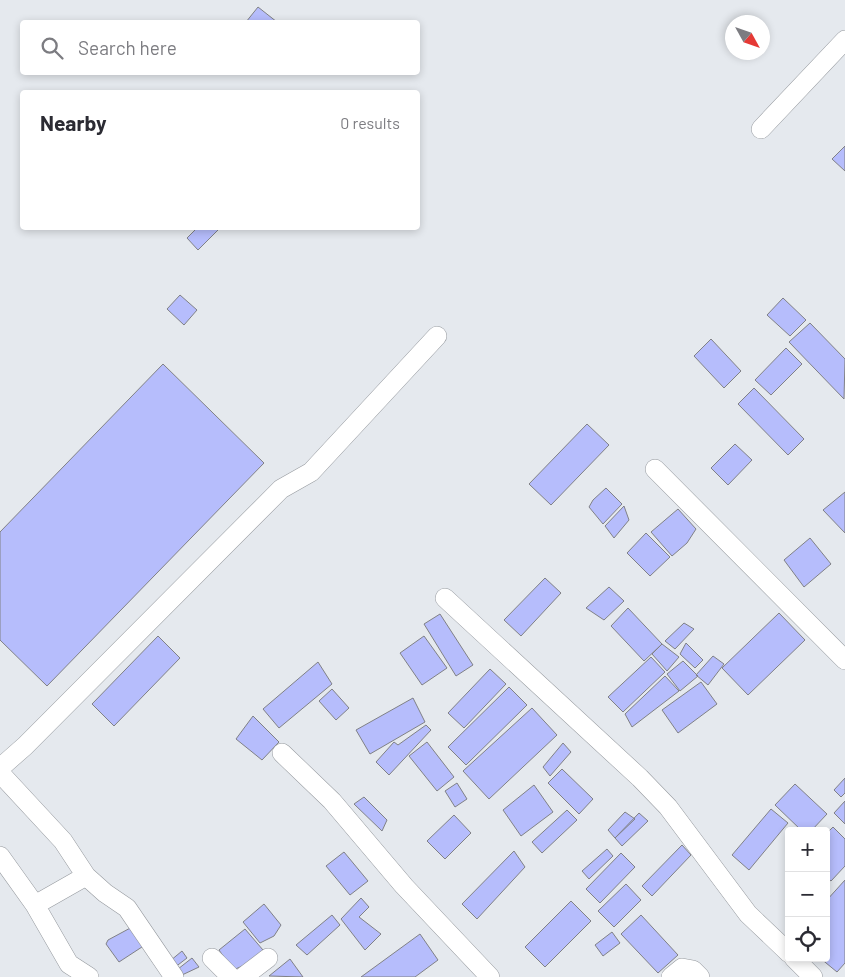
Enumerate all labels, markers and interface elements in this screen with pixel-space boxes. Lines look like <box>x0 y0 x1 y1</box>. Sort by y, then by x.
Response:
north arrow <box>725 15 770 60</box>
search box <box>20 20 420 75</box>
icon: search <box>38 34 66 62</box>
text: Search here <box>78 36 177 59</box>
text: Nearby <box>40 110 106 135</box>
text: 0 results <box>340 113 400 132</box>
map controls <box>785 827 830 962</box>
button: + <box>785 827 830 872</box>
button: − <box>785 872 830 917</box>
button: locate <box>785 917 830 962</box>

